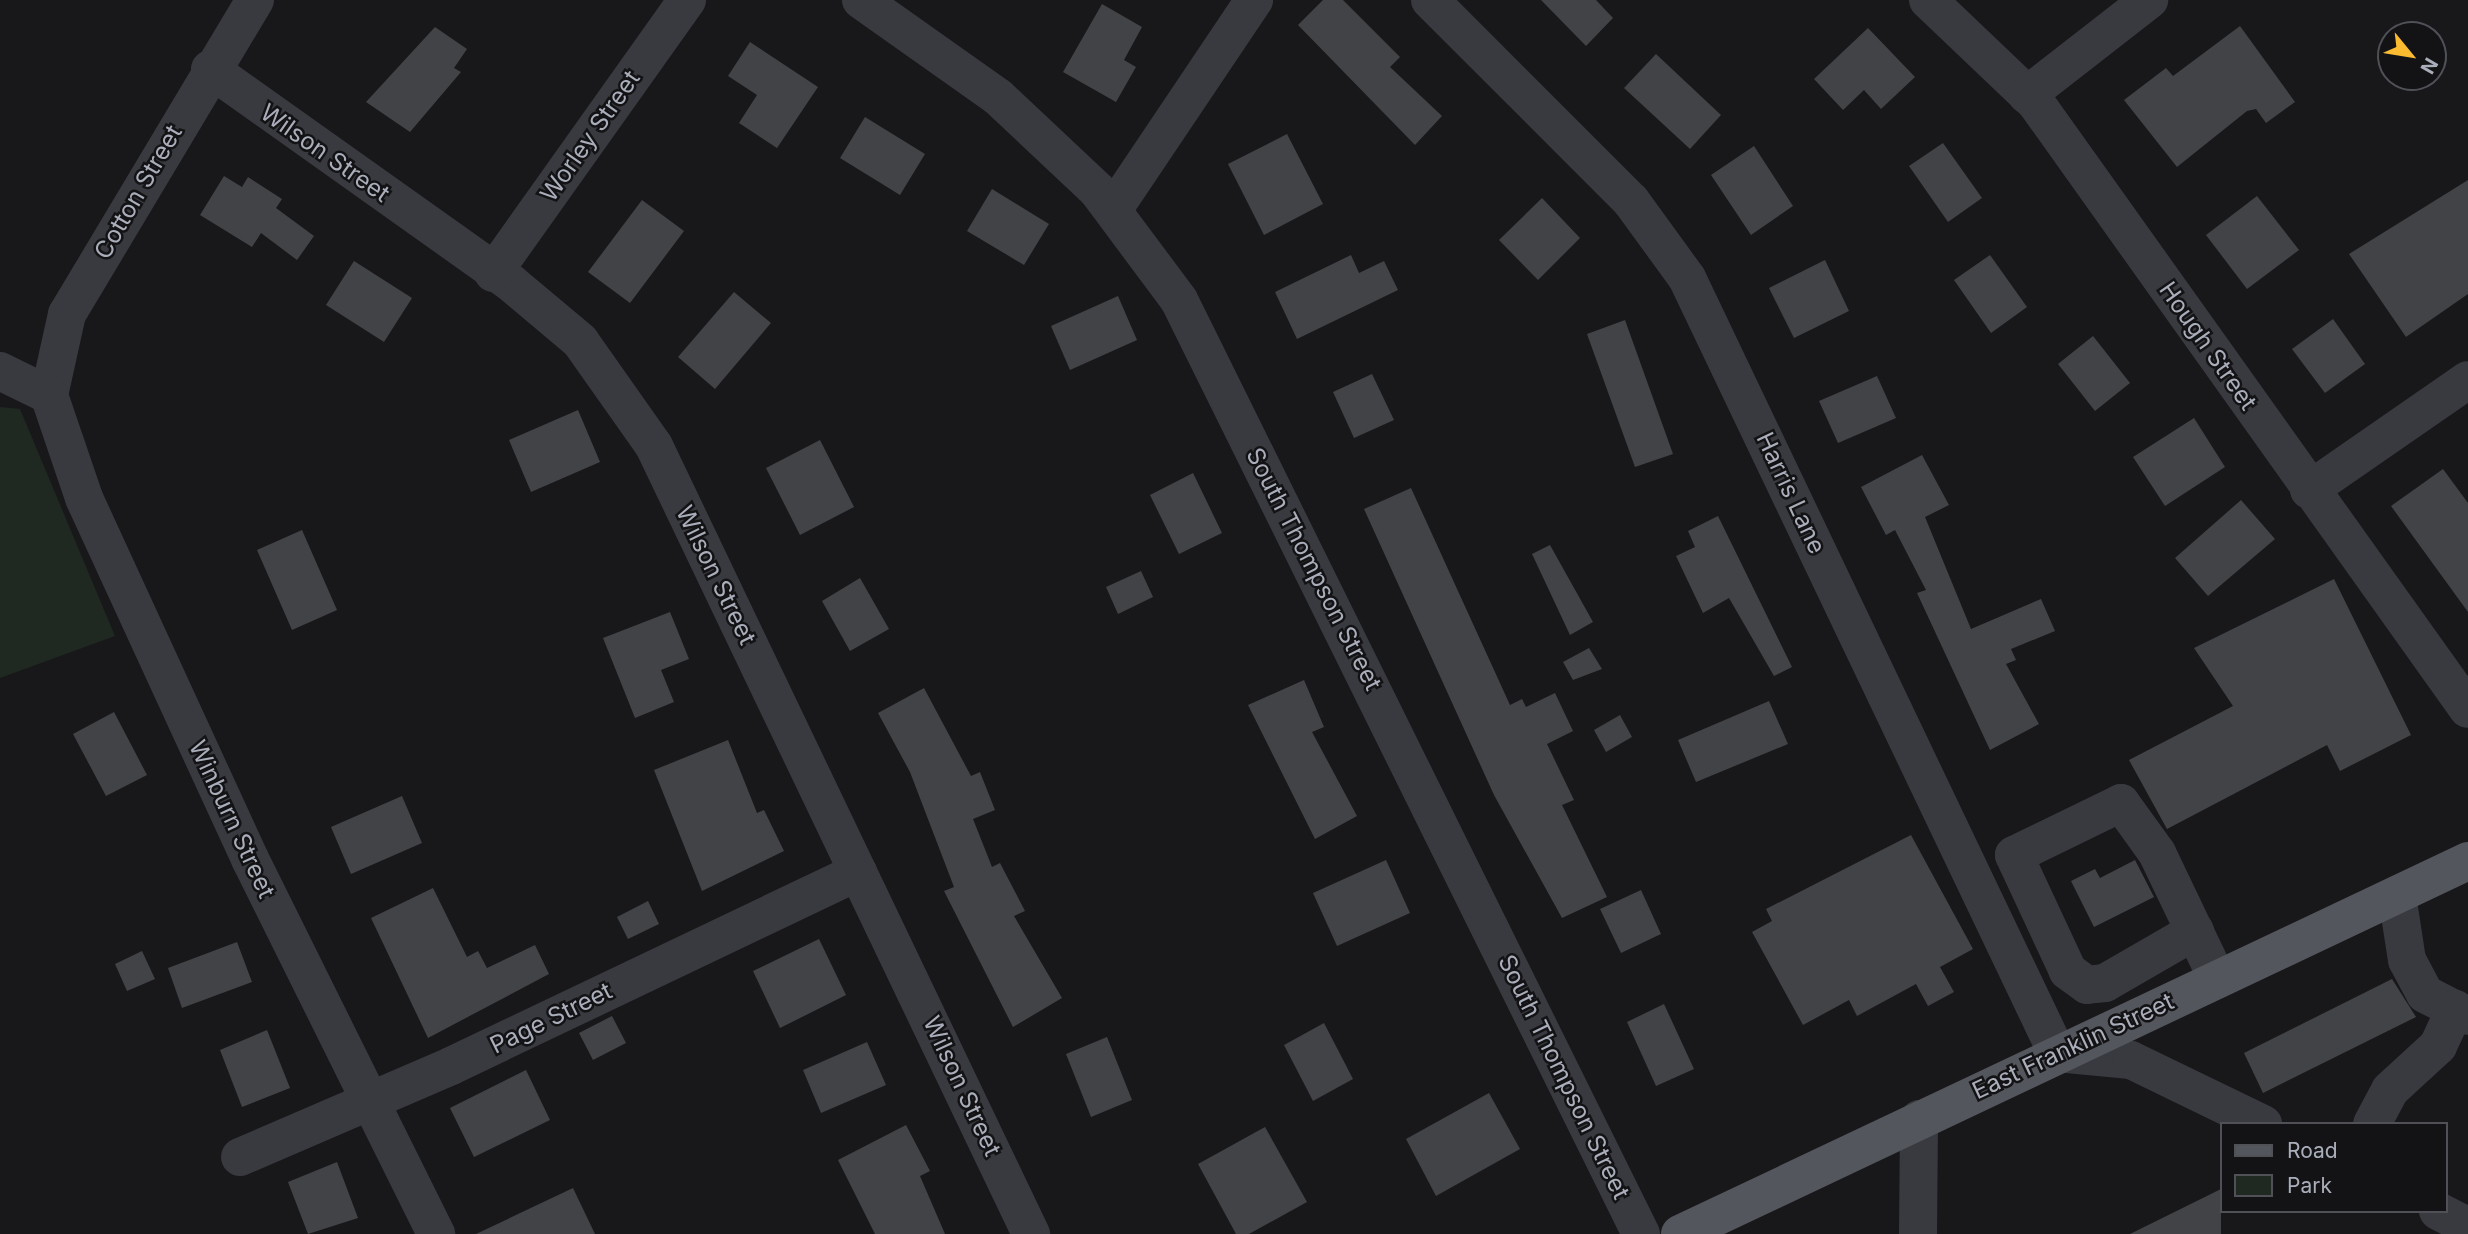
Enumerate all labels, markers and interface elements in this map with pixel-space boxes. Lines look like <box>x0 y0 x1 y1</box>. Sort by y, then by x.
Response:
north arrow <box>2377 21 2447 91</box>
text: N <box>2415 54 2442 78</box>
street label: Worley Street <box>534 65 646 207</box>
street label: Wilson Street <box>255 98 395 208</box>
street label: Cotton Street <box>88 120 188 264</box>
street label: Hough Street <box>2153 276 2263 416</box>
street label: Harris Lane <box>1750 428 1832 558</box>
street label: South Thompson Street <box>1240 443 1388 695</box>
street label: Wilson Street <box>670 501 762 649</box>
street label: Winburn Street <box>183 736 281 902</box>
street label: South Thompson Street <box>1492 950 1636 1204</box>
street label: Page Street <box>485 976 617 1060</box>
street label: East Franklin Street <box>1968 987 2178 1105</box>
street label: Wilson Street <box>917 1011 1007 1161</box>
legend <box>2220 1122 2447 1213</box>
text: Road <box>2287 1138 2338 1163</box>
text: Park <box>2287 1173 2332 1198</box>

